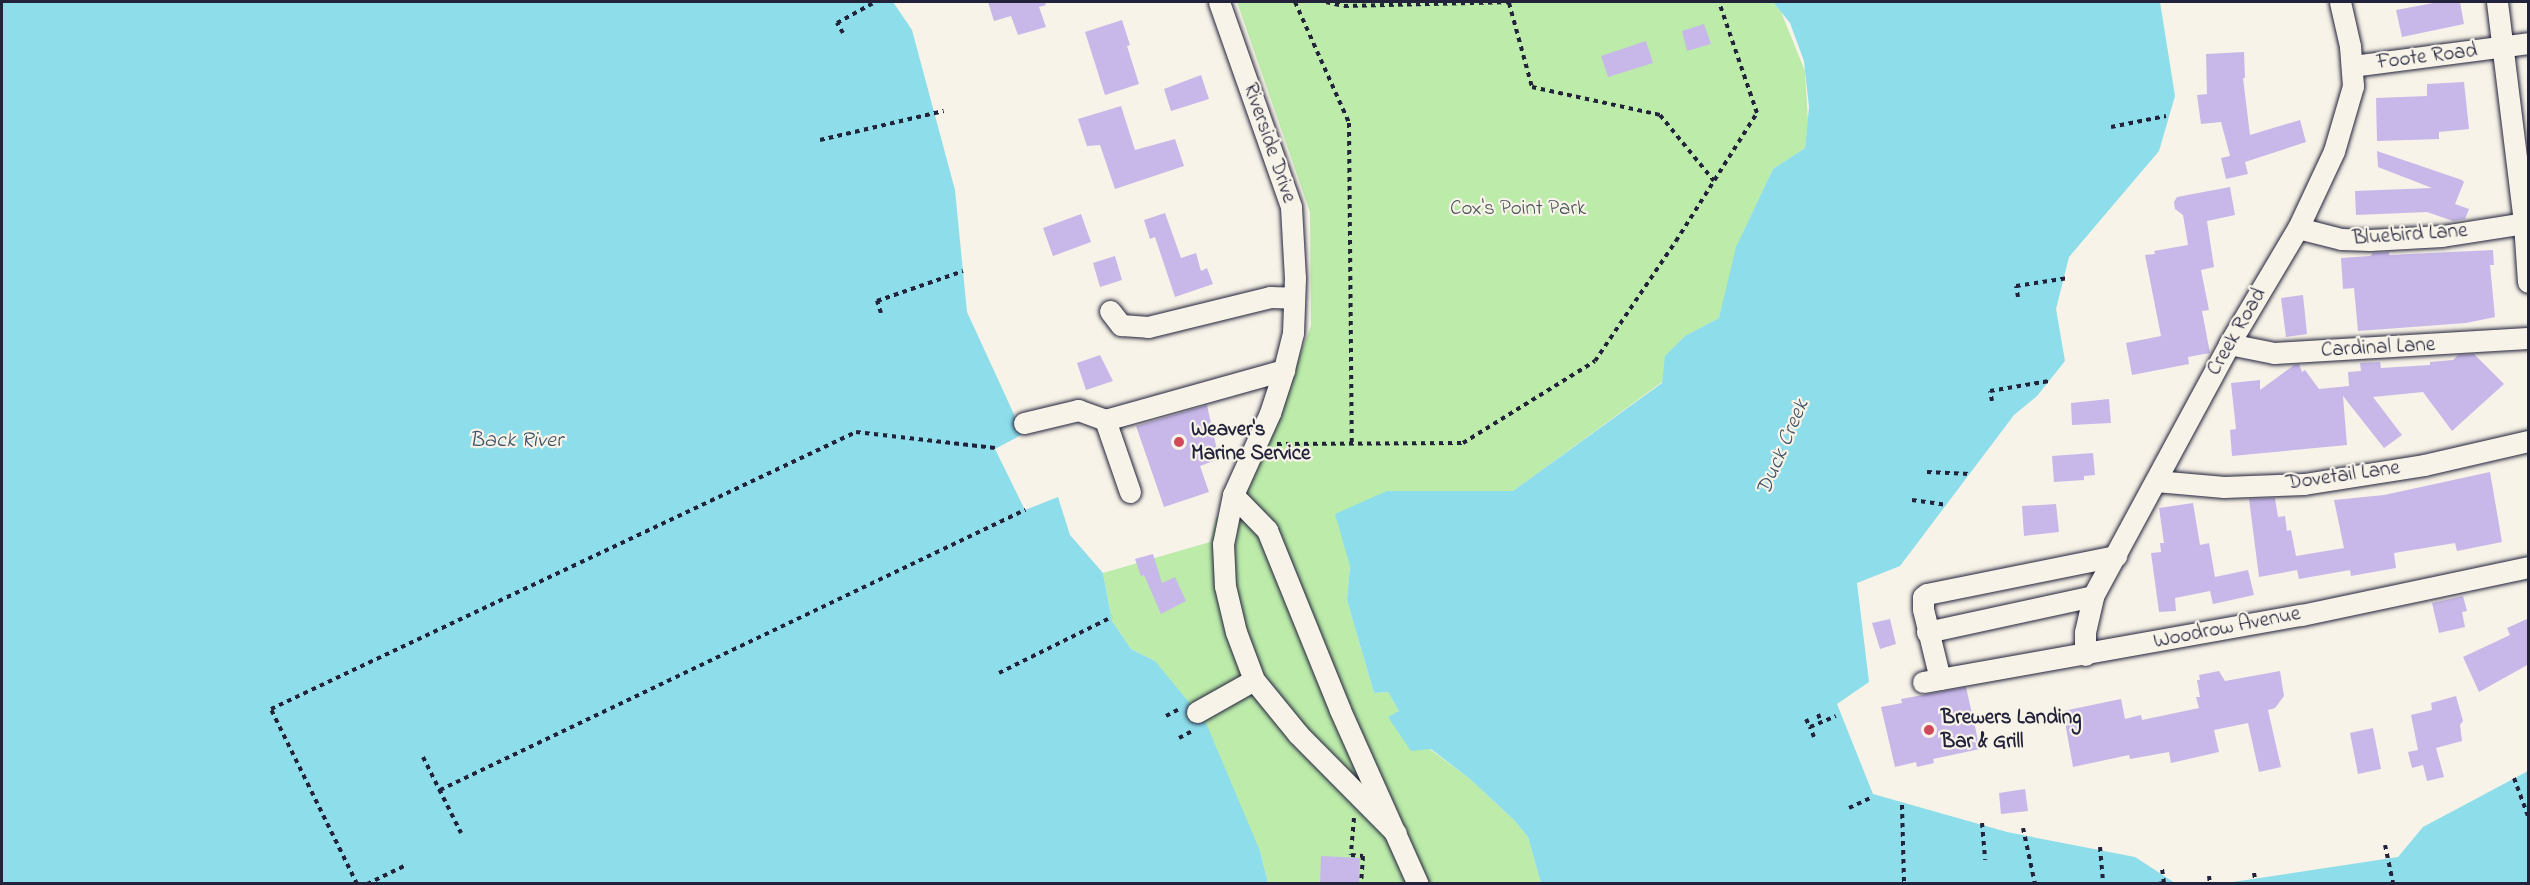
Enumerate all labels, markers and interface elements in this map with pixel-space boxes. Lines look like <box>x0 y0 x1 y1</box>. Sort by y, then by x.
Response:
street label: Foote Road <box>2375 38 2479 76</box>
street label: Riverside Drive <box>1237 80 1301 206</box>
park label: Cox's Point Park <box>1450 196 1586 222</box>
street label: Bluebird Lane <box>2352 218 2468 252</box>
street label: Creek Road <box>2202 284 2272 380</box>
street label: Cardinal Lane <box>2320 332 2436 364</box>
water label: Duck Creek <box>1752 396 1816 500</box>
place label: Weaver's Marine Service <box>1191 417 1310 467</box>
water label: Back River <box>469 429 563 455</box>
marker: Weaver's Marine Service <box>1172 435 1186 449</box>
street label: Dovetail Lane <box>2285 456 2401 496</box>
street label: Woodrow Avenue <box>2151 601 2303 655</box>
place label: Brewers Landing Bar & Grill <box>1941 705 2082 755</box>
marker: Brewers Landing Bar & Grill <box>1922 723 1936 737</box>

